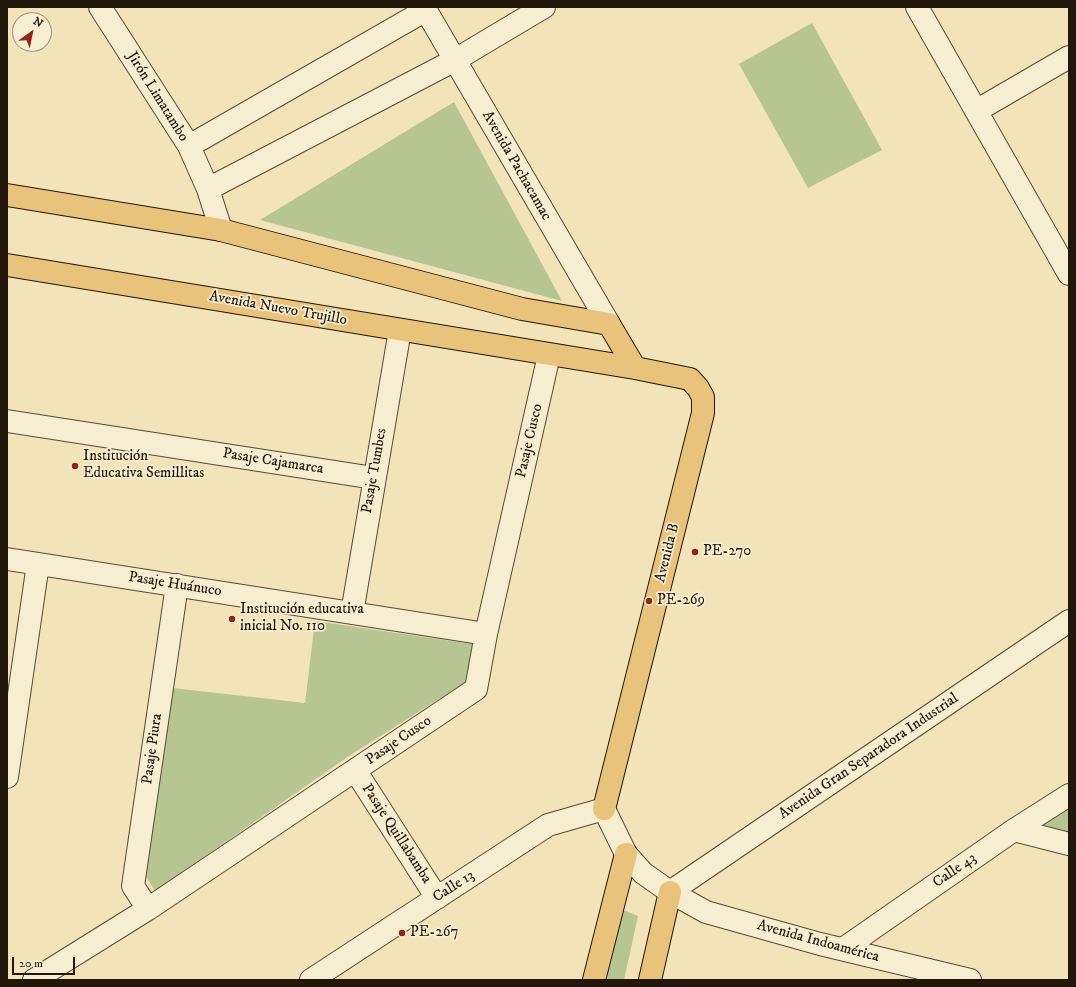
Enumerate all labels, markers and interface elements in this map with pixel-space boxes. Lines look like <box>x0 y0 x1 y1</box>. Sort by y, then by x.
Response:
north arrow <box>12 12 52 52</box>
text: N <box>30 14 46 31</box>
street label: Jirón Limatambo <box>122 49 192 145</box>
street label: Avenida Pachacamac <box>477 108 555 224</box>
street label: Avenida Nuevo Trujillo <box>208 288 348 330</box>
street label: Pasaje Cusco <box>513 402 547 480</box>
street label: Pasaje Tumbes <box>359 427 391 515</box>
street label: Pasaje Cajamarca <box>221 445 325 479</box>
place label: Institución Educativa Semillitas <box>83 448 204 483</box>
marker: Institución Educativa Semillitas <box>70 461 80 471</box>
street label: Avenida B <box>652 522 684 584</box>
place label: PE-270 <box>703 543 751 561</box>
marker: PE-270 <box>690 547 700 557</box>
street label: Pasaje Huánuco <box>127 569 223 601</box>
place label: PE-269 <box>657 592 705 610</box>
marker: PE-269 <box>644 596 654 606</box>
place label: Institución educativa inicial No. 110 <box>240 601 364 636</box>
marker: Institución educativa inicial No. 110 <box>227 614 237 624</box>
street label: Avenida Gran Separadora Industrial <box>776 690 962 824</box>
street label: Pasaje Piura <box>139 712 167 786</box>
street label: Pasaje Cusco <box>363 712 435 770</box>
street label: Pasaje Quillabamba <box>357 781 435 887</box>
street label: Calle 43 <box>930 850 980 892</box>
street label: Calle 13 <box>430 867 478 907</box>
street label: Avenida Indoamérica <box>755 917 881 967</box>
place label: PE-267 <box>410 924 458 942</box>
marker: PE-267 <box>397 928 407 938</box>
scale bar <box>14 949 77 975</box>
text: 20 m <box>19 956 43 971</box>

